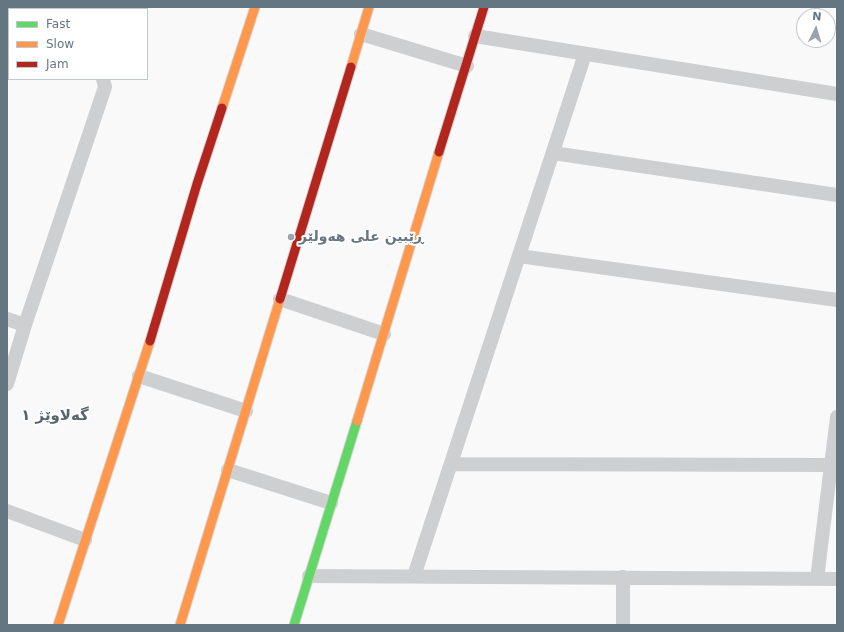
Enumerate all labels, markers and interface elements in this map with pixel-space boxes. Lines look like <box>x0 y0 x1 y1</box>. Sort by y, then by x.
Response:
legend <box>8 8 148 80</box>
north arrow <box>796 8 836 48</box>
text: N <box>812 10 822 23</box>
text: Fast <box>46 17 70 31</box>
text: Slow <box>46 37 74 51</box>
text: Jam <box>46 57 69 71</box>
place label: ڕێبین علی هەولێر <box>299 229 424 245</box>
marker: ڕێبین علی هەولێر <box>286 232 296 242</box>
district label: گەلاوێژ ١ <box>21 407 89 425</box>

